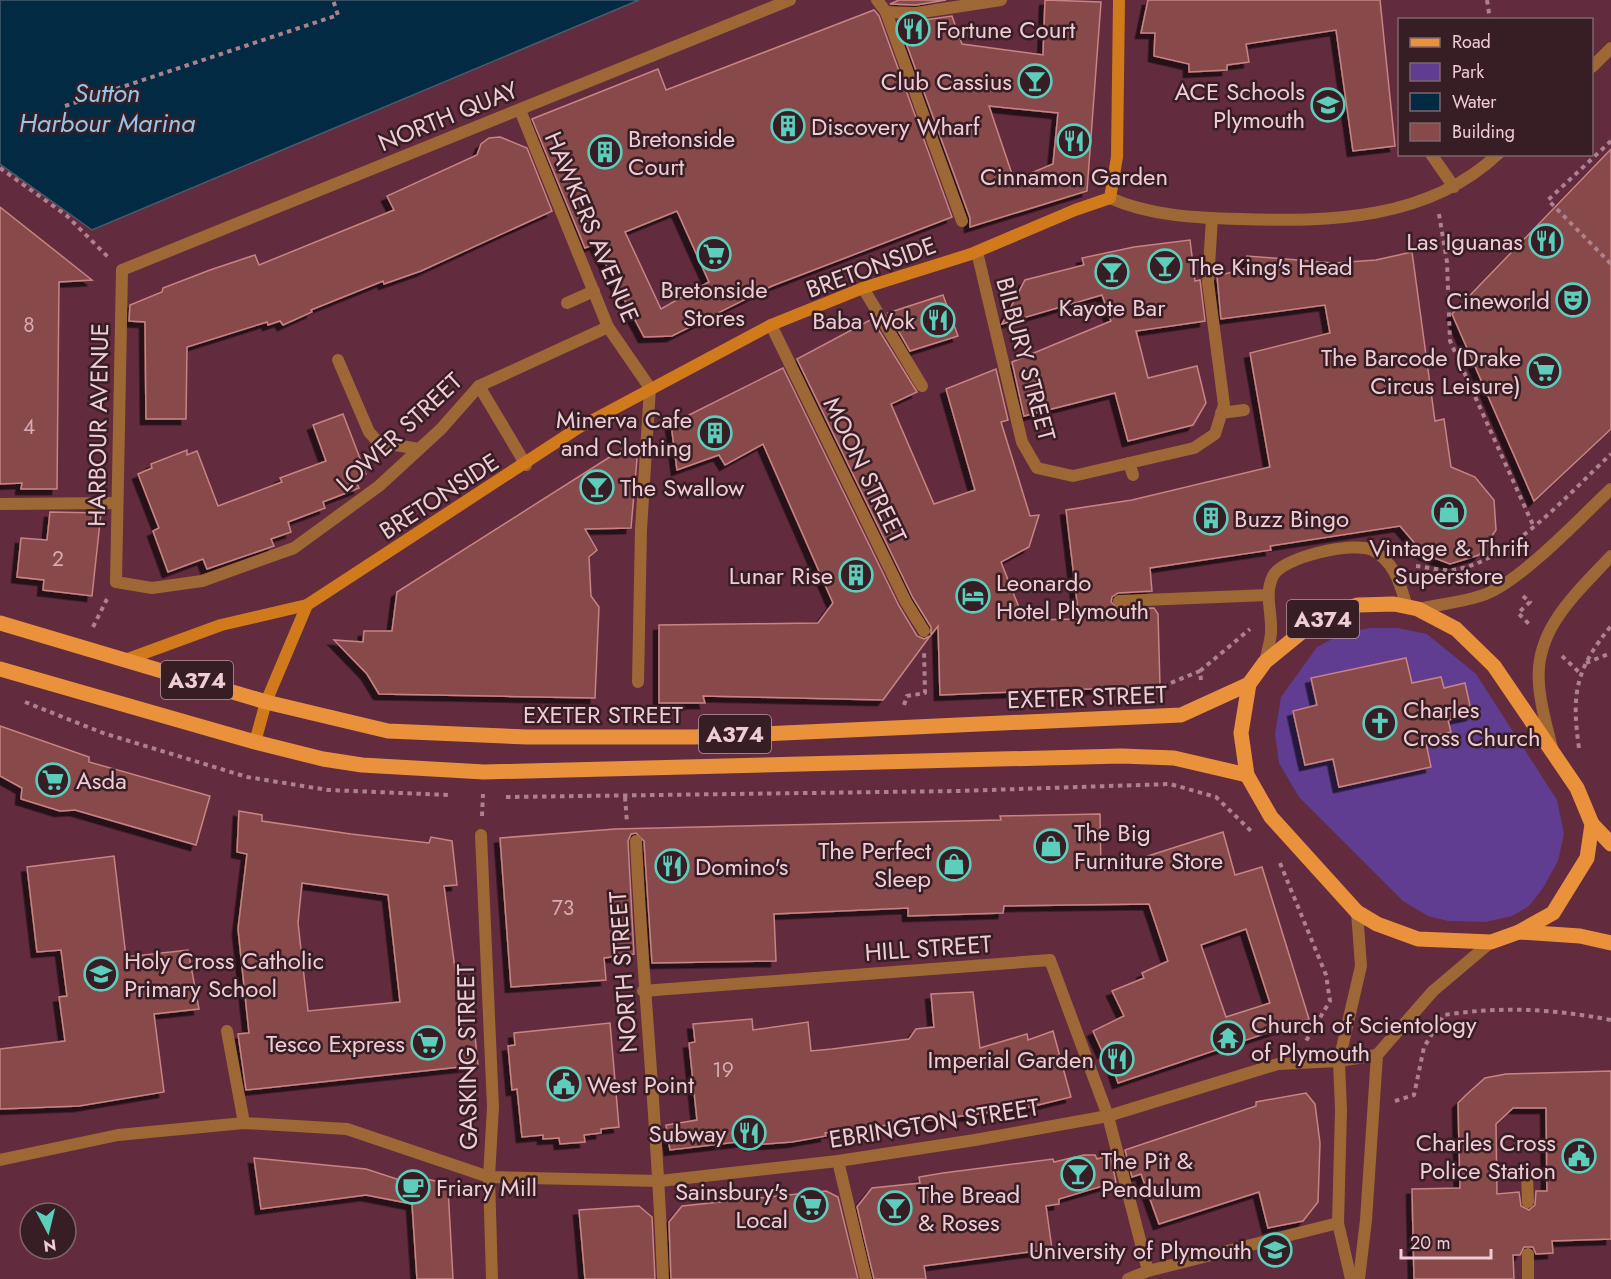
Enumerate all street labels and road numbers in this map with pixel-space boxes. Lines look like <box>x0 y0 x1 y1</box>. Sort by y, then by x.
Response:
street label: NORTH QUAY <box>373 72 524 160</box>
street label: HAWKERS AVENUE <box>536 126 648 328</box>
street label: BRETONSIDE <box>801 227 941 307</box>
street label: BILBURY STREET <box>987 273 1065 445</box>
street label: HARBOUR AVENUE <box>79 323 117 527</box>
street label: LOWER STREET <box>328 364 470 500</box>
street label: MOON STREET <box>815 391 915 549</box>
street label: BRETONSIDE <box>372 444 506 548</box>
road number: A374 <box>1287 600 1359 638</box>
road number: A374 <box>161 661 233 699</box>
street label: EXETER STREET <box>1006 677 1168 717</box>
street label: EXETER STREET <box>523 697 683 732</box>
road number: A374 <box>699 715 771 753</box>
street label: NORTH STREET <box>600 890 646 1054</box>
street label: HILL STREET <box>863 926 993 970</box>
street label: GASKING STREET <box>448 964 486 1150</box>
street label: EBRINGTON STREET <box>826 1089 1042 1157</box>

